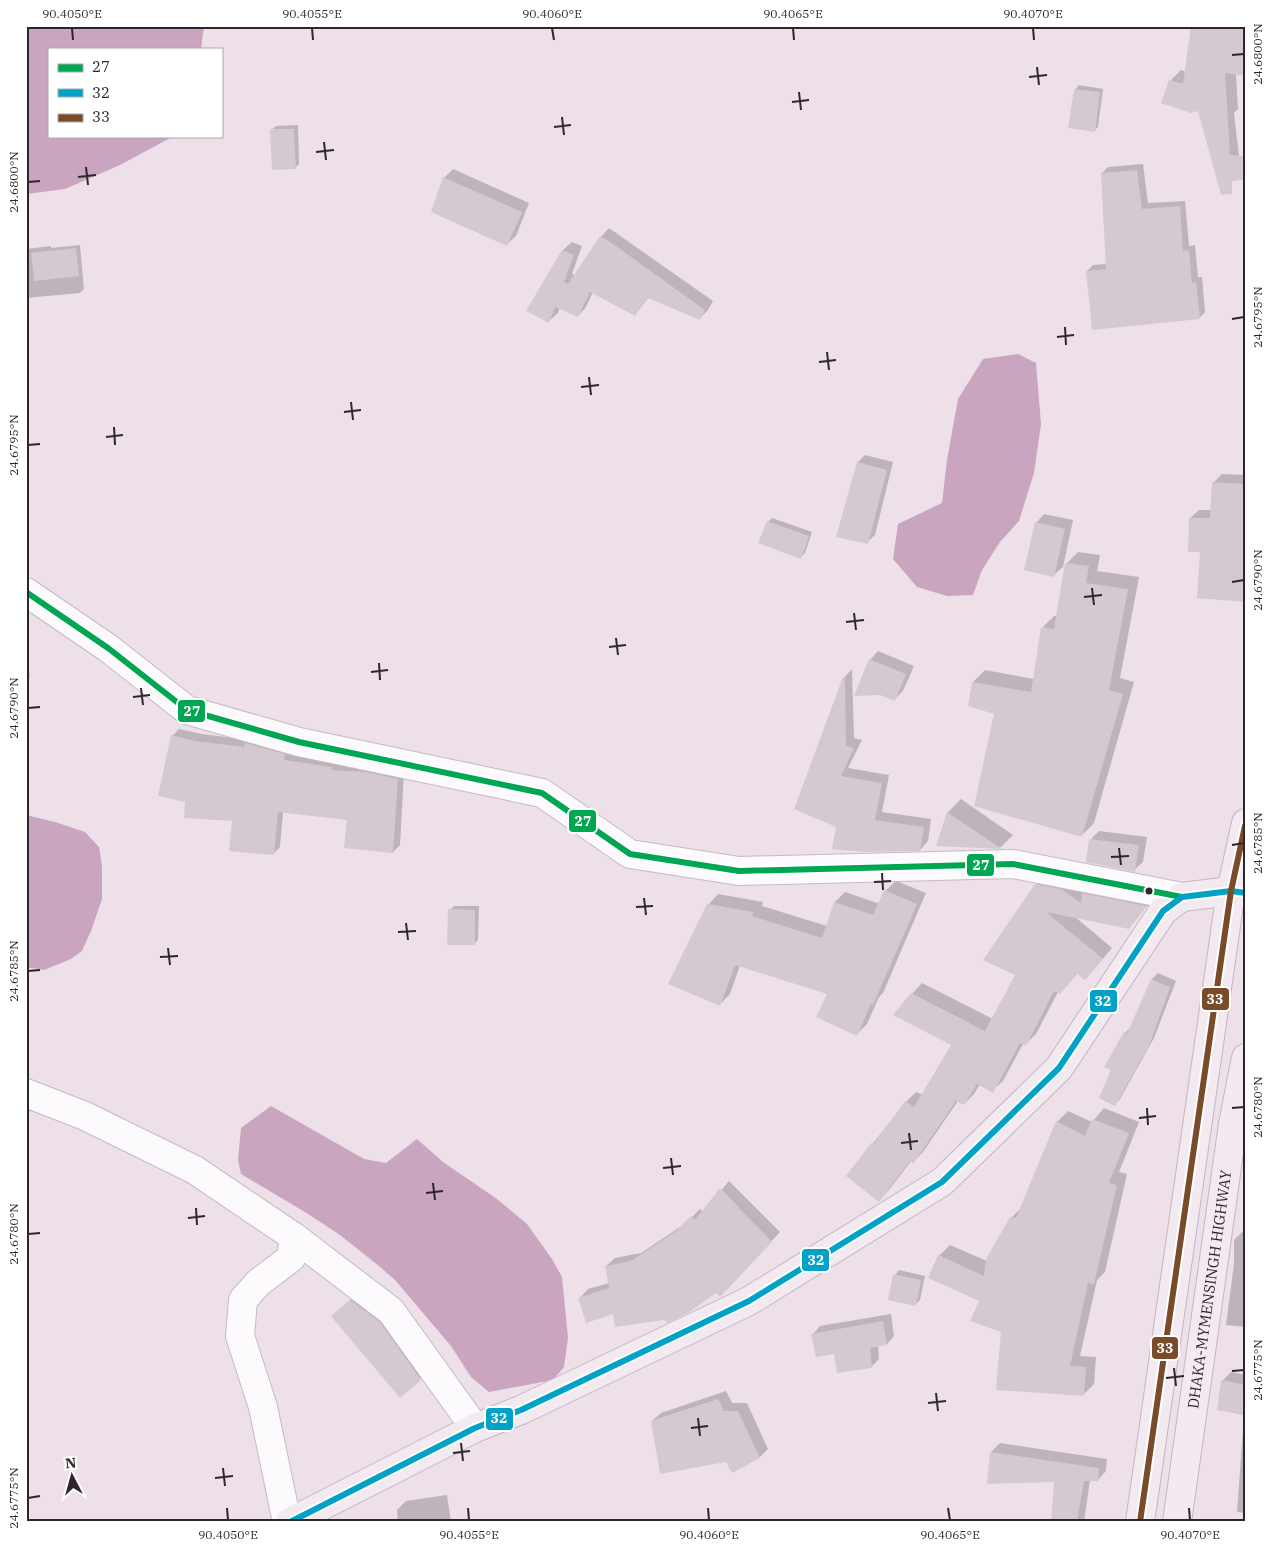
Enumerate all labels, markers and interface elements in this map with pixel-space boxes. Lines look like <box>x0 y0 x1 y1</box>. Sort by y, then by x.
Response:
text: 90.4050°E <box>42 6 102 21</box>
text: 90.4055°E <box>282 6 342 21</box>
text: 90.4060°E <box>522 6 582 21</box>
text: 90.4065°E <box>763 6 823 21</box>
text: 90.4070°E <box>1003 6 1063 21</box>
text: 24.6800°N <box>1250 23 1265 85</box>
legend <box>48 48 222 138</box>
text: 27 <box>92 57 110 76</box>
text: 32 <box>92 83 110 102</box>
text: 33 <box>92 107 110 126</box>
text: 24.6800°N <box>6 151 21 213</box>
text: 24.6795°N <box>1250 286 1265 348</box>
text: 24.6795°N <box>6 414 21 476</box>
text: 24.6790°N <box>1250 549 1265 611</box>
text: 24.6790°N <box>6 677 21 739</box>
line badge: 27 <box>177 699 206 723</box>
text: 27 <box>184 702 200 720</box>
line badge: 27 <box>568 809 597 833</box>
text: 27 <box>575 812 591 830</box>
text: 24.6785°N <box>1250 812 1265 874</box>
line badge: 27 <box>966 853 995 877</box>
text: 27 <box>973 856 989 874</box>
unlabelled marker <box>1144 886 1154 896</box>
text: 24.6785°N <box>6 940 21 1002</box>
line badge: 33 <box>1201 987 1230 1011</box>
line badge: 32 <box>1089 989 1118 1013</box>
text: 33 <box>1207 990 1223 1008</box>
text: 32 <box>1095 992 1111 1010</box>
text: 24.6780°N <box>1250 1076 1265 1138</box>
street label: DHAKA-MYMENSINGH HIGHWAY <box>1183 1168 1235 1410</box>
text: 24.6780°N <box>6 1203 21 1265</box>
line badge: 32 <box>801 1248 830 1272</box>
text: 32 <box>808 1251 824 1269</box>
line badge: 33 <box>1151 1336 1179 1360</box>
text: 33 <box>1157 1339 1173 1357</box>
text: 24.6775°N <box>1250 1339 1265 1401</box>
line badge: 32 <box>485 1407 514 1431</box>
text: 32 <box>491 1409 507 1427</box>
north arrow <box>48 1450 98 1500</box>
text: N <box>64 1454 77 1473</box>
text: 24.6775°N <box>6 1467 21 1529</box>
text: 90.4050°E <box>198 1527 258 1542</box>
text: 90.4055°E <box>439 1527 499 1542</box>
text: 90.4060°E <box>679 1527 739 1542</box>
text: 90.4065°E <box>920 1527 980 1542</box>
text: 90.4070°E <box>1160 1527 1220 1542</box>

